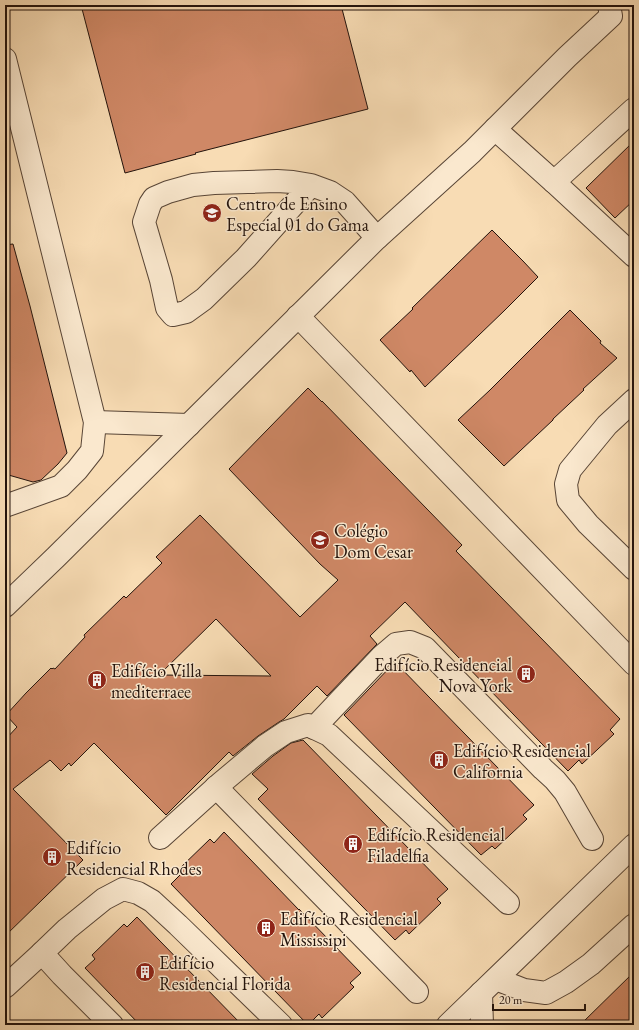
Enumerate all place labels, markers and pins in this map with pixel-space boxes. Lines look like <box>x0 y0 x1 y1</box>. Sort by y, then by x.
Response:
place label: Centro de Ensino Especial 01 do Gama <box>226 192 370 236</box>
school or university icon: Centro de Ensino Especial 01 do Gama <box>201 202 223 224</box>
place label: Colégio Dom Cesar <box>334 519 413 563</box>
school or university icon: Colégio Dom Cesar <box>309 529 331 551</box>
place label: Edifício Residencial Nova York <box>374 653 513 697</box>
place label: Edifício Villa mediterraee <box>111 659 203 703</box>
building icon: Edifício Residencial Nova York <box>515 663 537 685</box>
building icon: Edifício Villa mediterraee <box>86 669 108 691</box>
place label: Edifício Residencial California <box>453 739 591 783</box>
building icon: Edifício Residencial California <box>428 749 450 771</box>
place label: Edifício Residencial Filadelfia <box>367 823 505 867</box>
building icon: Edifício Residencial Filadelfia <box>342 833 364 855</box>
place label: Edifício Residencial Rhodes <box>66 836 202 880</box>
building icon: Edifício Residencial Rhodes <box>41 846 63 868</box>
place label: Edifício Residencial Mississipi <box>280 907 418 951</box>
building icon: Edifício Residencial Mississipi <box>255 917 277 939</box>
place label: Edifício Residencial Florida <box>159 951 292 995</box>
building icon: Edifício Residencial Florida <box>134 961 156 983</box>

